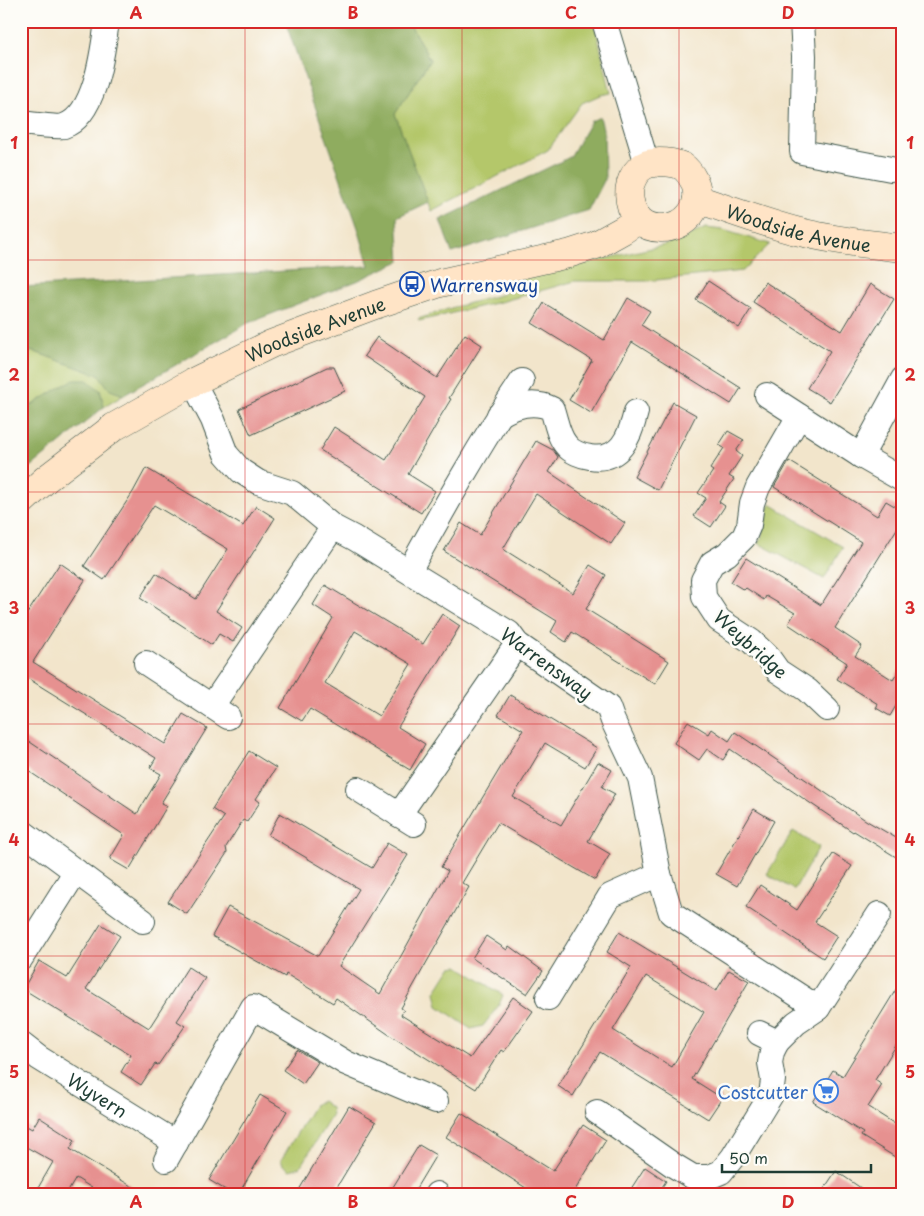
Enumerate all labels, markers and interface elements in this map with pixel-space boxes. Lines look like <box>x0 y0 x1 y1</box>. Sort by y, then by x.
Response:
text: A <box>130 0 143 24</box>
text: B <box>348 0 359 24</box>
text: C <box>565 0 577 24</box>
text: D <box>782 0 794 24</box>
text: 1 <box>10 130 18 154</box>
text: 1 <box>906 130 914 154</box>
street label: Woodside Avenue <box>723 197 873 258</box>
bus stop icon: Warrensway <box>399 271 425 297</box>
place label: Warrensway <box>430 271 538 298</box>
street label: Woodside Avenue <box>240 289 389 368</box>
text: 2 <box>8 362 20 386</box>
text: 2 <box>904 362 916 386</box>
text: 3 <box>9 595 19 619</box>
text: 3 <box>905 595 915 619</box>
street label: Weybridge <box>708 603 794 685</box>
street label: Warrensway <box>495 620 599 706</box>
text: 4 <box>9 827 20 851</box>
text: 4 <box>905 827 916 851</box>
text: 5 <box>9 1059 19 1083</box>
text: 5 <box>905 1059 915 1083</box>
street label: Wyvern <box>62 1065 133 1124</box>
place label: Costcutter <box>717 1078 809 1105</box>
supermarket icon: Costcutter <box>813 1078 839 1104</box>
scale bar <box>722 1141 870 1173</box>
text: 50 m <box>729 1146 768 1169</box>
text: A <box>130 1189 143 1213</box>
text: B <box>348 1189 359 1213</box>
text: C <box>565 1189 577 1213</box>
text: D <box>782 1189 794 1213</box>

